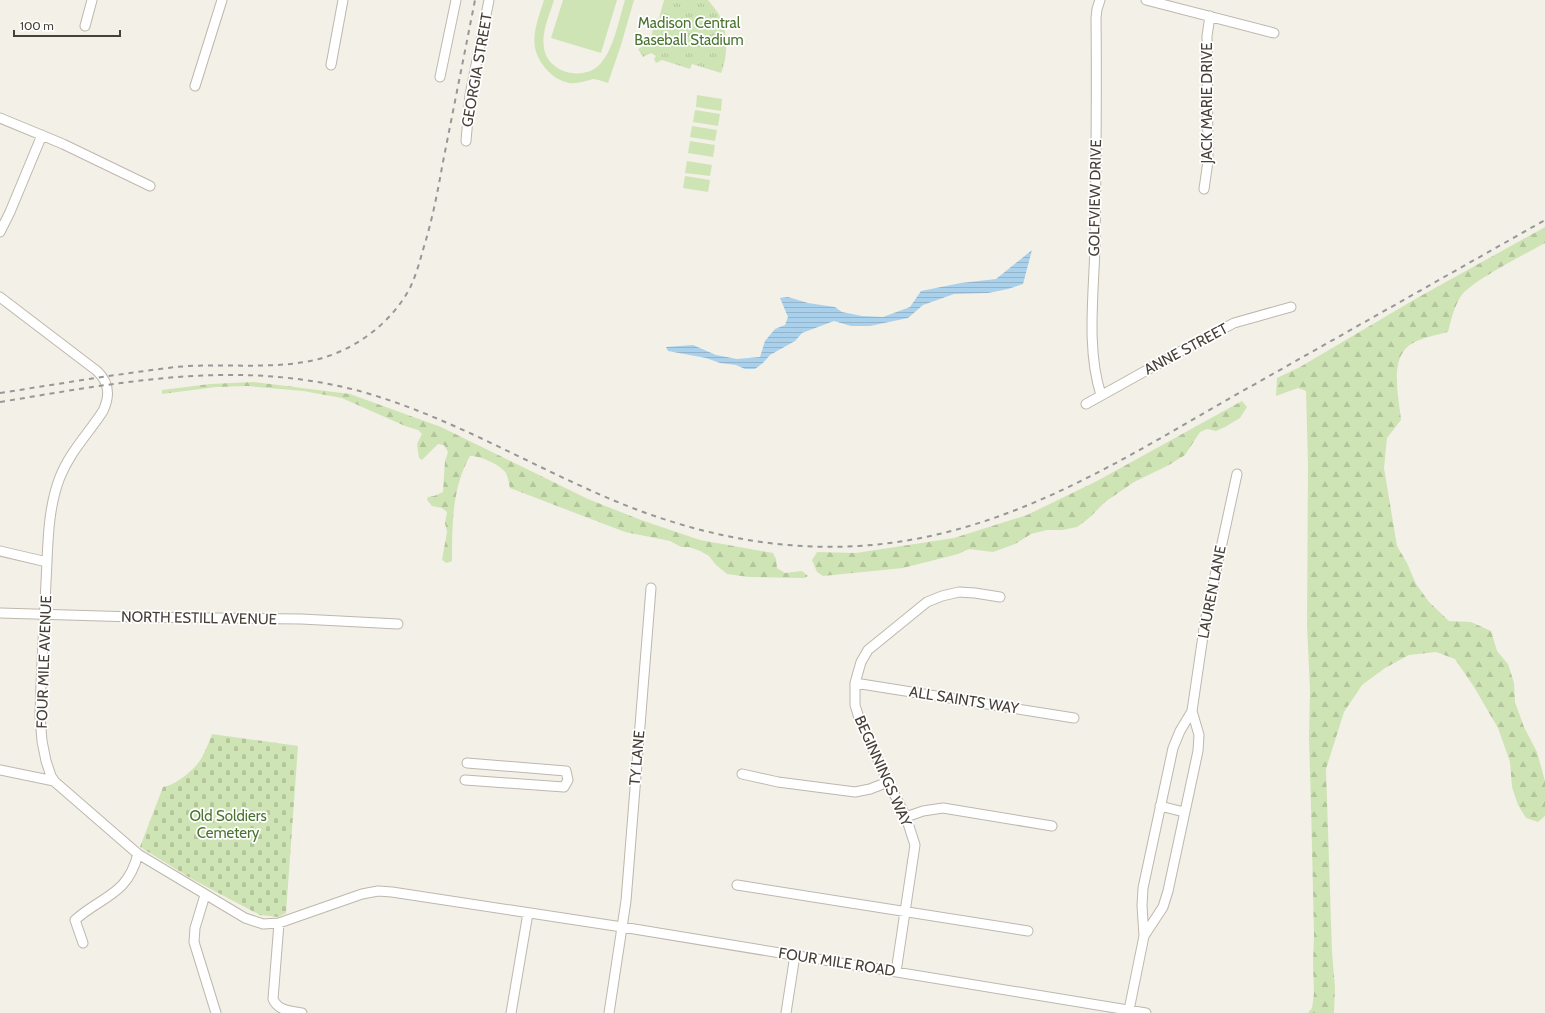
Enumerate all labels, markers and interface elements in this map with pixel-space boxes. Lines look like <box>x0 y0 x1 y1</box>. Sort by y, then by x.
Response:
street label: GEORGIA STREET <box>458 11 496 129</box>
scale bar <box>14 12 120 38</box>
park label: Madison Central Baseball Stadium <box>634 14 744 49</box>
text: 100 m <box>20 18 54 33</box>
street label: JACK MARIE DRIVE <box>1198 42 1216 165</box>
street label: GOLFVIEW DRIVE <box>1085 139 1105 257</box>
street label: ANNE STREET <box>1141 319 1231 379</box>
street label: LAUREN LANE <box>1194 544 1230 640</box>
street label: FOUR MILE AVENUE <box>33 595 55 729</box>
street label: NORTH ESTILL AVENUE <box>121 608 277 628</box>
street label: ALL SAINTS WAY <box>908 682 1020 718</box>
street label: BEGINNINGS WAY <box>851 713 916 830</box>
street label: TY LANE <box>626 730 648 786</box>
park label: Old Soldiers Cemetery <box>189 807 267 842</box>
street label: FOUR MILE ROAD <box>777 944 897 980</box>

